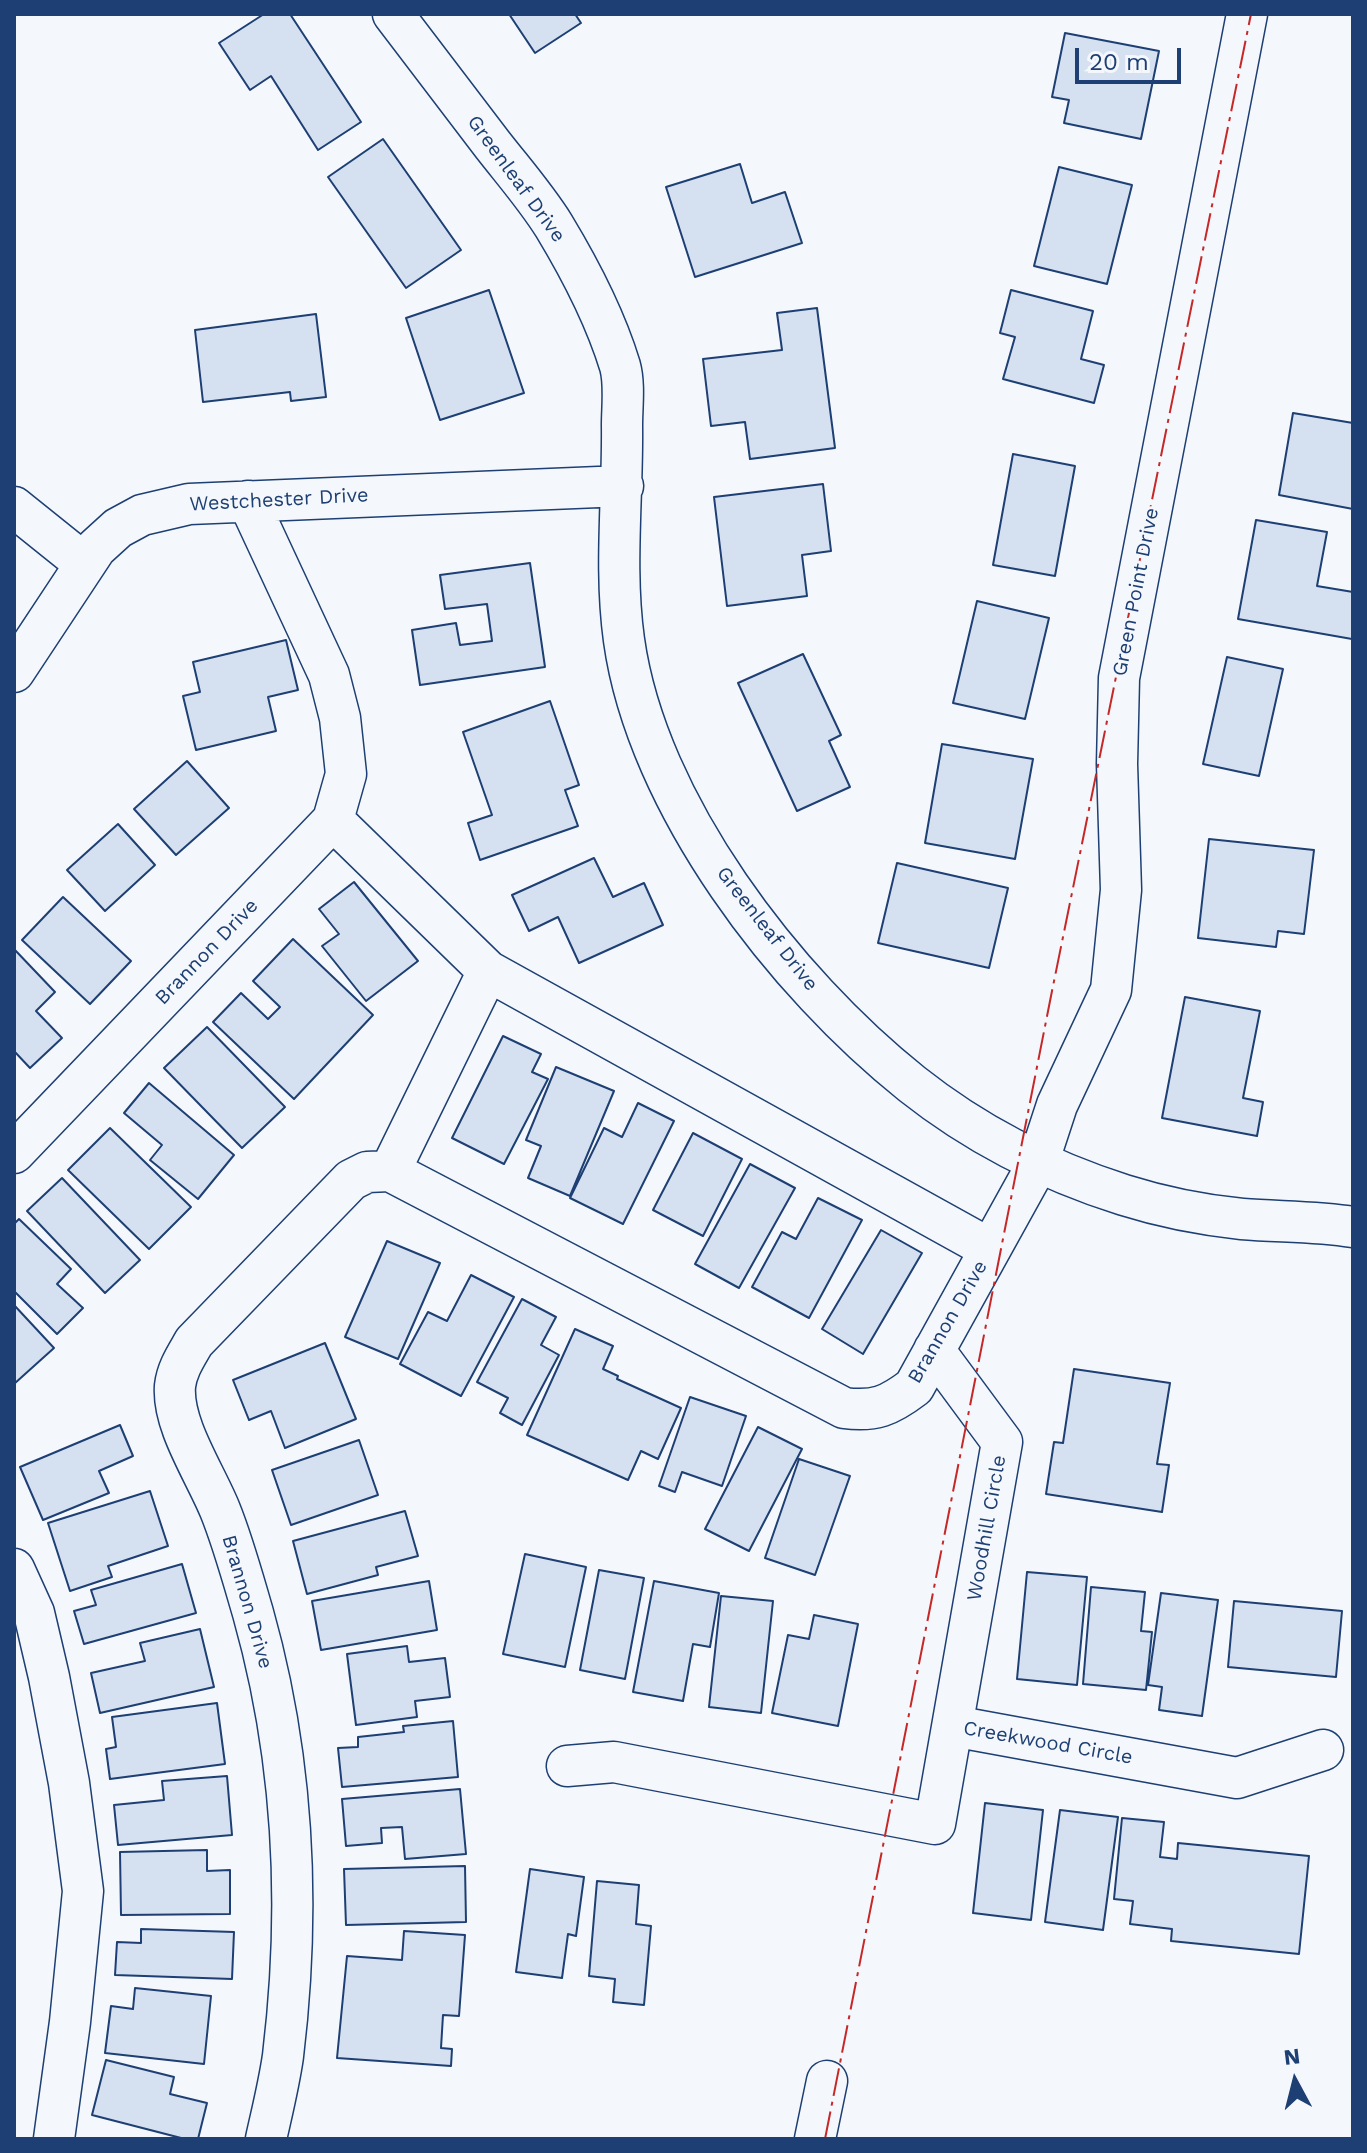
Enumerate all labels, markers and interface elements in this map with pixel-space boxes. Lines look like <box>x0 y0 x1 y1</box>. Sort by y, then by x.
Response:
scale bar <box>1079 32 1185 82</box>
text: 20 m <box>1089 48 1149 76</box>
street label: Greenleaf Drive <box>462 111 570 247</box>
street label: Westchester Drive <box>189 483 369 517</box>
street label: Green Point Drive <box>1108 506 1164 678</box>
street label: Greenleaf Drive <box>711 862 823 996</box>
street label: Brannon Drive <box>150 894 264 1010</box>
street label: Brannon Drive <box>903 1256 993 1388</box>
street label: Woodhill Circle <box>962 1453 1012 1603</box>
street label: Brannon Drive <box>216 1532 278 1672</box>
street label: Creekwood Circle <box>961 1716 1135 1770</box>
north arrow <box>1255 2041 1335 2121</box>
text: N <box>1282 2043 1302 2070</box>

